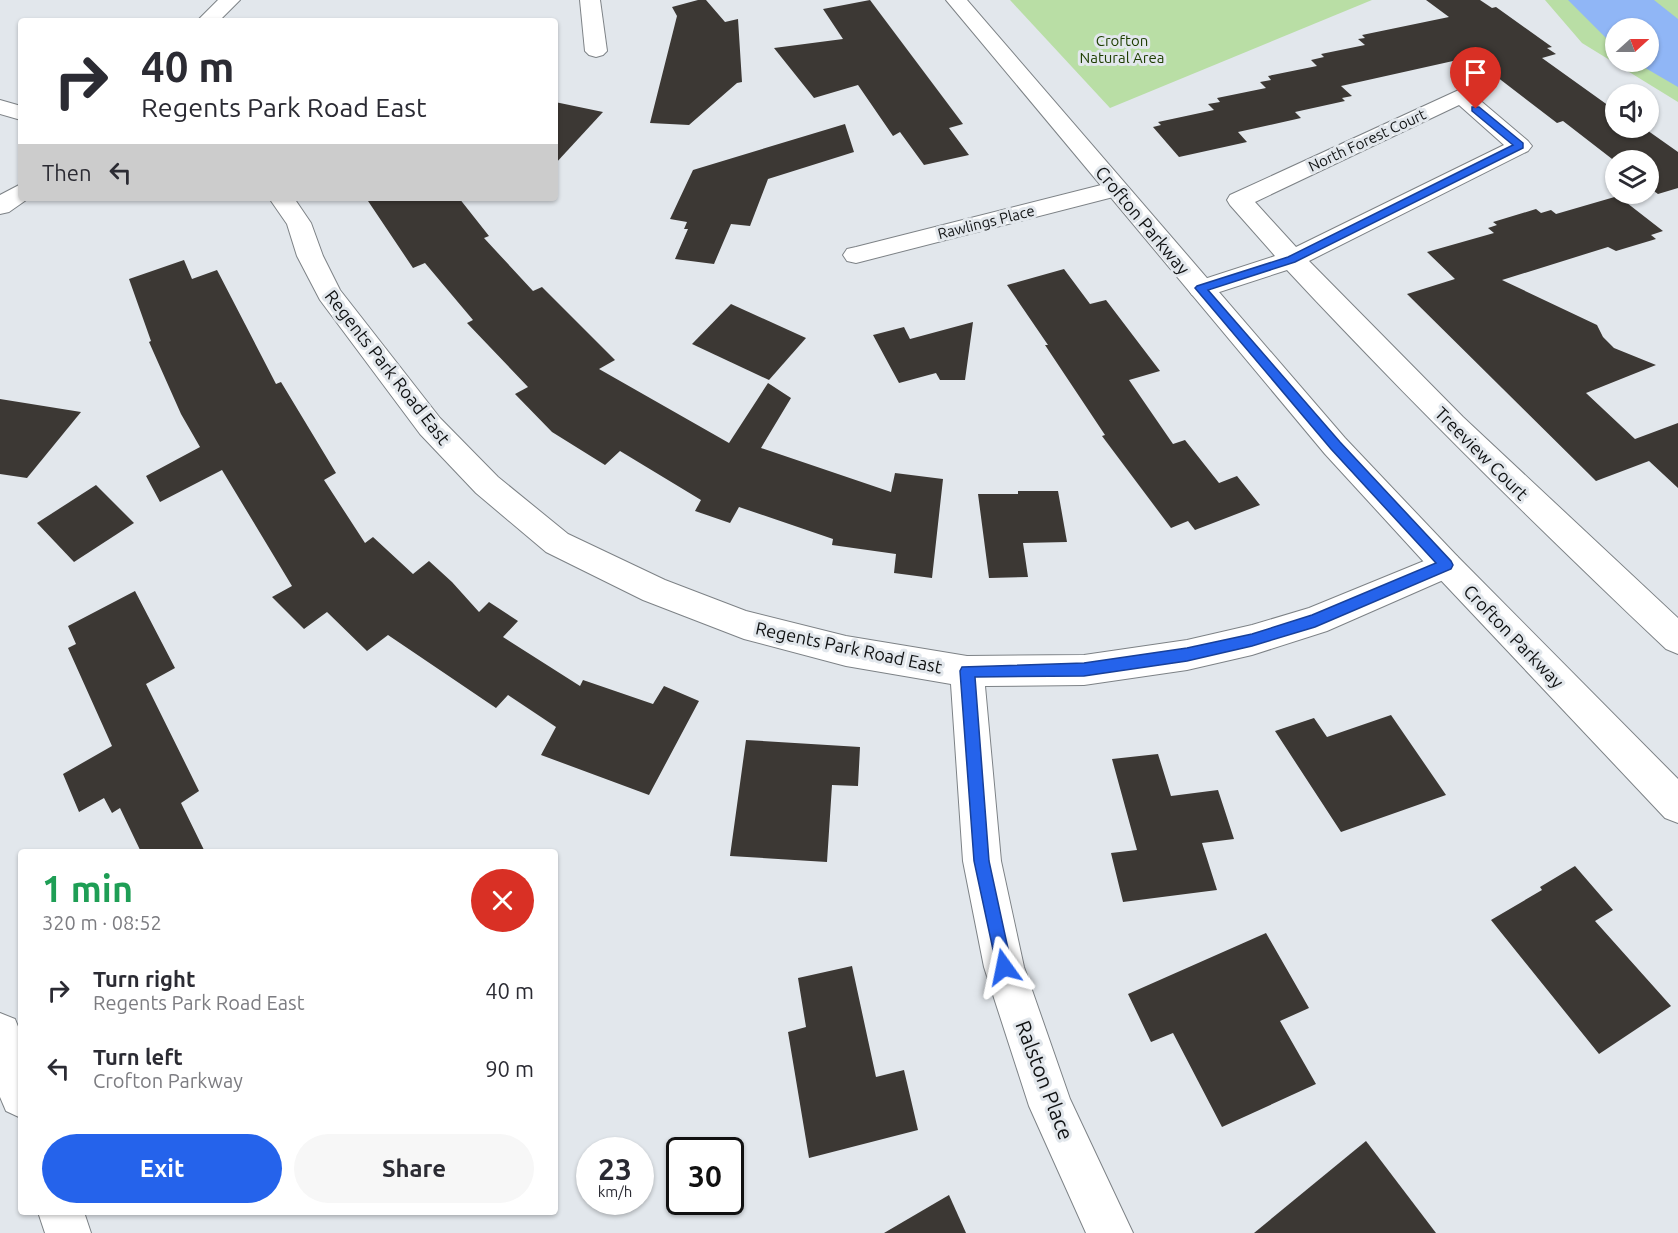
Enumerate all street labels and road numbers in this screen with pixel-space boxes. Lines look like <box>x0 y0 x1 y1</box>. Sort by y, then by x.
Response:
street label: North Forest Court <box>1306 105 1429 175</box>
street label: Crofton Parkway <box>1092 162 1194 278</box>
street label: Rawlings Place <box>936 202 1036 242</box>
street label: Regents Park Road East <box>322 286 454 448</box>
street label: Treeview Court <box>1431 402 1533 504</box>
street label: Crofton Parkway <box>1460 581 1568 692</box>
street label: Regents Park Road East <box>754 617 944 677</box>
street label: Ralston Place <box>1011 1017 1079 1143</box>

